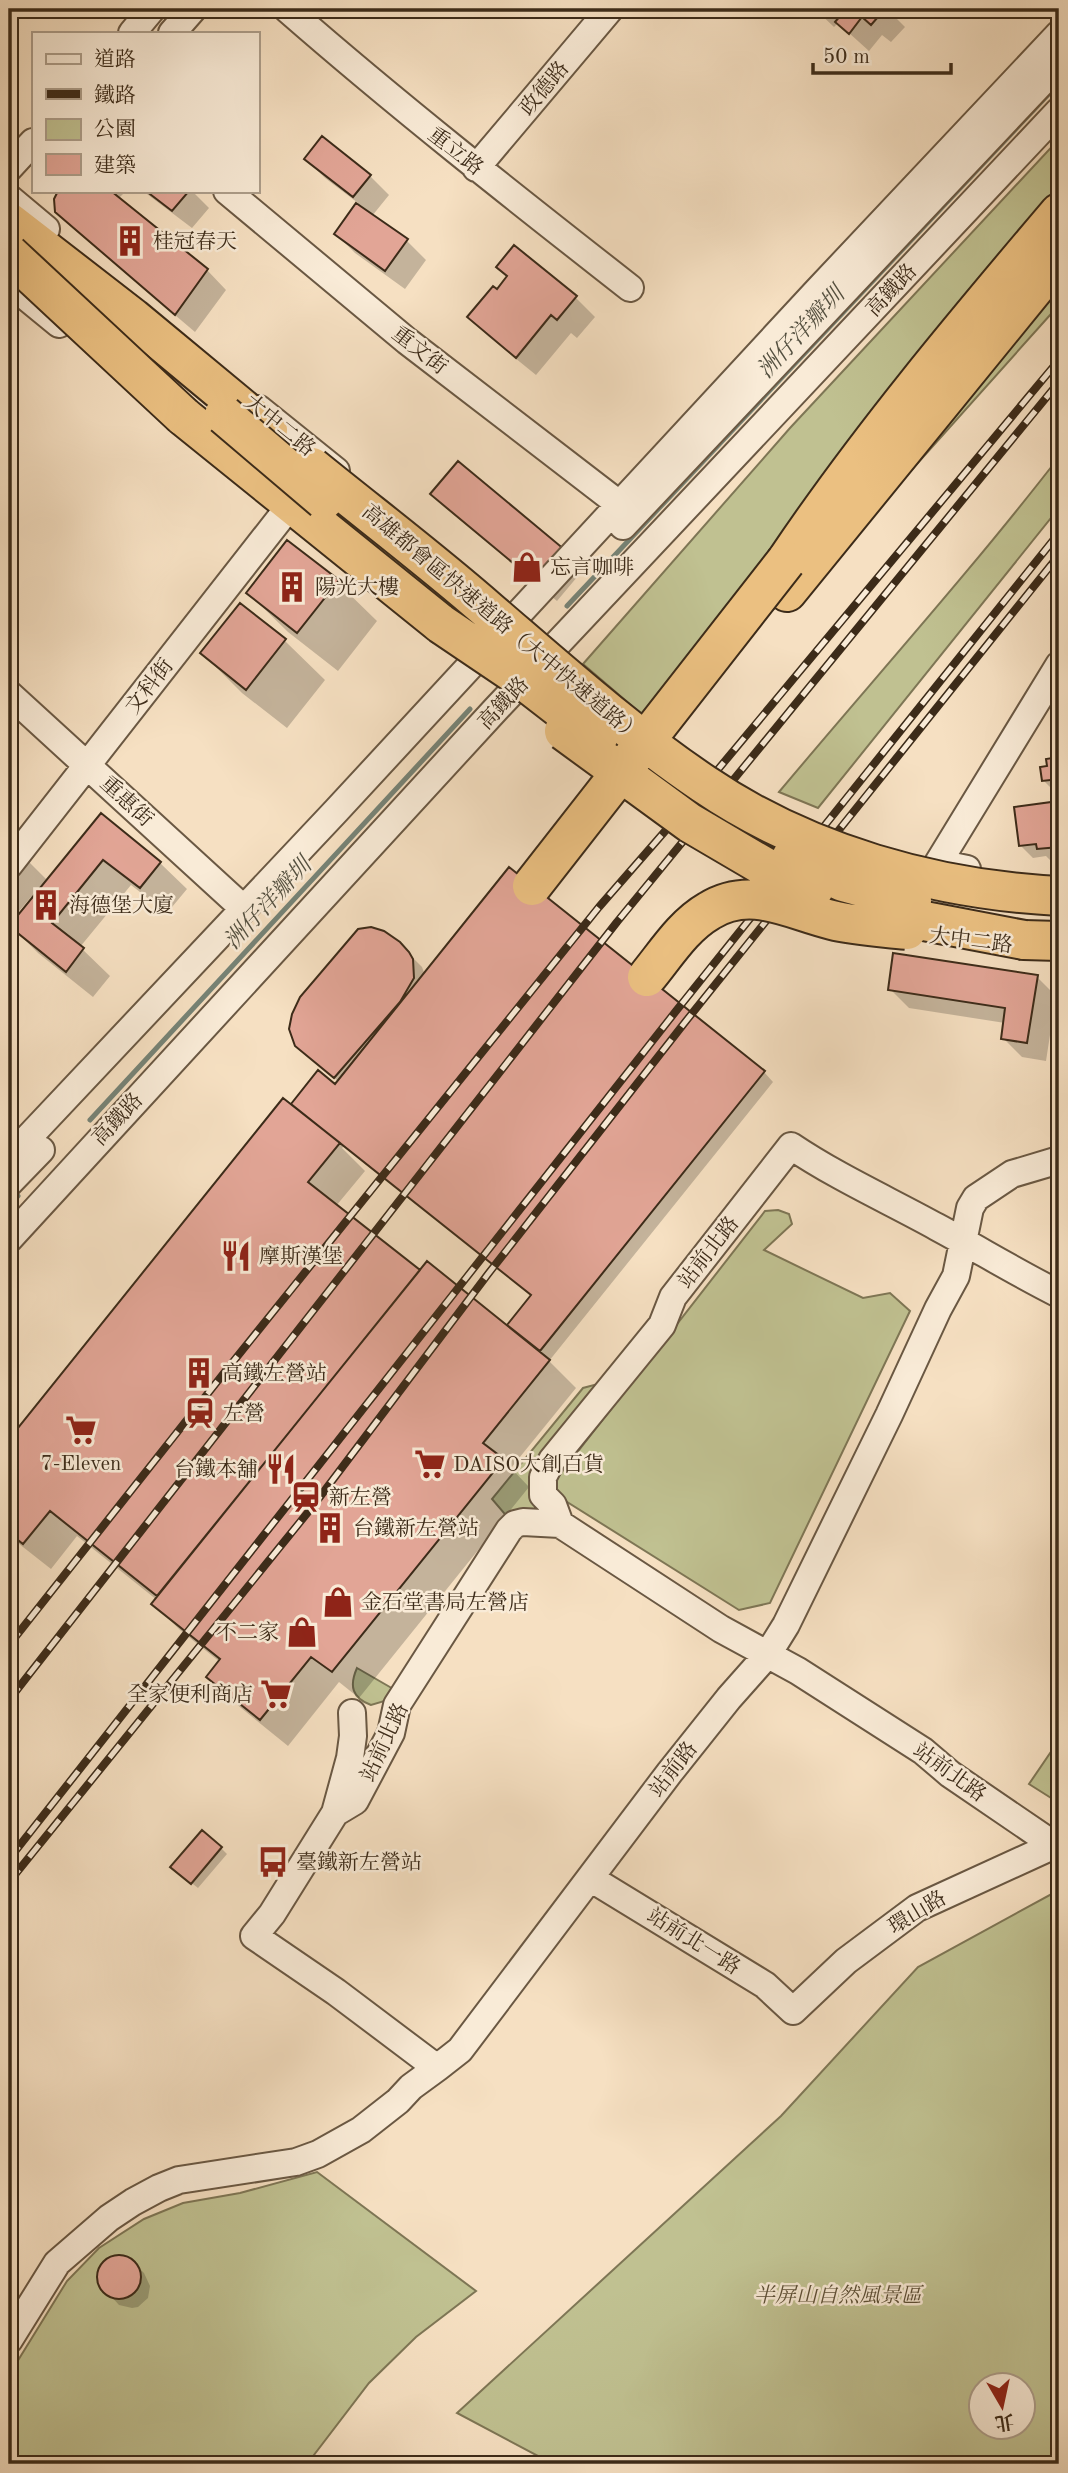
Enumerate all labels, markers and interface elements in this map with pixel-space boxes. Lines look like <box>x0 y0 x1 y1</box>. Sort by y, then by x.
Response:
legend <box>32 32 259 192</box>
scale bar <box>813 32 951 76</box>
text: 50 m <box>823 47 870 68</box>
text: 道路 <box>94 48 136 71</box>
street label: 政德路 <box>515 57 573 120</box>
text: 鐵路 <box>94 84 136 107</box>
text: 公園 <box>94 117 136 141</box>
street label: 重立路 <box>424 123 488 180</box>
text: 建築 <box>94 154 136 177</box>
building icon: 桂冠春天 <box>113 224 147 258</box>
place label: 桂冠春天 <box>153 230 237 253</box>
street label: 高鐵路 <box>861 259 921 321</box>
water label: 洲仔洋瓣圳 <box>752 279 851 383</box>
street label: 重文街 <box>388 322 452 379</box>
street label: 大中二路 <box>240 390 320 461</box>
street label: 高雄都會區快速道路（大中快速道路） <box>358 500 646 747</box>
shop icon: 忘言咖啡 <box>510 550 544 584</box>
place label: 忘言咖啡 <box>550 556 634 579</box>
building icon: 陽光大樓 <box>275 570 309 604</box>
place label: 陽光大樓 <box>315 576 399 599</box>
street label: 文科街 <box>121 654 178 718</box>
street label: 高鐵路 <box>473 672 533 734</box>
street label: 重惠街 <box>96 771 158 831</box>
water label: 洲仔洋瓣圳 <box>219 850 318 954</box>
building icon: 海德堡大廈 <box>29 888 63 922</box>
place label: 海德堡大廈 <box>69 894 174 917</box>
street label: 大中二路 <box>928 924 1014 957</box>
street label: 高鐵路 <box>87 1088 147 1150</box>
street label: 站前北路 <box>673 1212 743 1292</box>
restaurant icon: 摩斯漢堡 <box>219 1239 253 1273</box>
place label: 摩斯漢堡 <box>259 1245 343 1268</box>
building icon: 高鐵左營站 <box>182 1356 216 1390</box>
place label: 高鐵左營站 <box>222 1362 327 1385</box>
station icon: 左營 <box>183 1396 217 1430</box>
place label: 左營 <box>223 1402 265 1425</box>
supermarket icon: 7-Eleven <box>64 1413 98 1447</box>
supermarket icon: DAISO大創百貨 <box>413 1447 447 1481</box>
restaurant icon: 台鐵本舖 <box>264 1452 298 1486</box>
place label: DAISO大創百貨 <box>453 1453 604 1476</box>
place label: 7-Eleven <box>41 1454 121 1475</box>
place label: 台鐵本舖 <box>174 1458 258 1481</box>
station icon: 新左營 <box>289 1480 323 1514</box>
place label: 新左營 <box>329 1486 392 1509</box>
building icon: 台鐵新左營站 <box>313 1511 347 1545</box>
place label: 台鐵新左營站 <box>353 1517 479 1540</box>
shop icon: 金石堂書局左營店 <box>321 1585 355 1619</box>
place label: 金石堂書局左營店 <box>361 1591 529 1614</box>
shop icon: 不二家 <box>285 1615 319 1649</box>
place label: 不二家 <box>216 1621 279 1644</box>
supermarket icon: 全家便利商店 <box>259 1677 293 1711</box>
place label: 全家便利商店 <box>127 1683 253 1706</box>
street label: 站前北路 <box>356 1699 413 1785</box>
street label: 站前路 <box>645 1737 702 1801</box>
street label: 站前北路 <box>909 1738 990 1806</box>
bus stop icon: 臺鐵新左營站 <box>256 1845 290 1879</box>
place label: 臺鐵新左營站 <box>296 1851 422 1874</box>
street label: 環山路 <box>884 1886 950 1939</box>
street label: 站前北一路 <box>643 1904 744 1979</box>
park label: 半屏山自然風景區 <box>754 2284 925 2307</box>
north arrow <box>967 2372 1036 2442</box>
text: 北 <box>993 2409 1015 2433</box>

